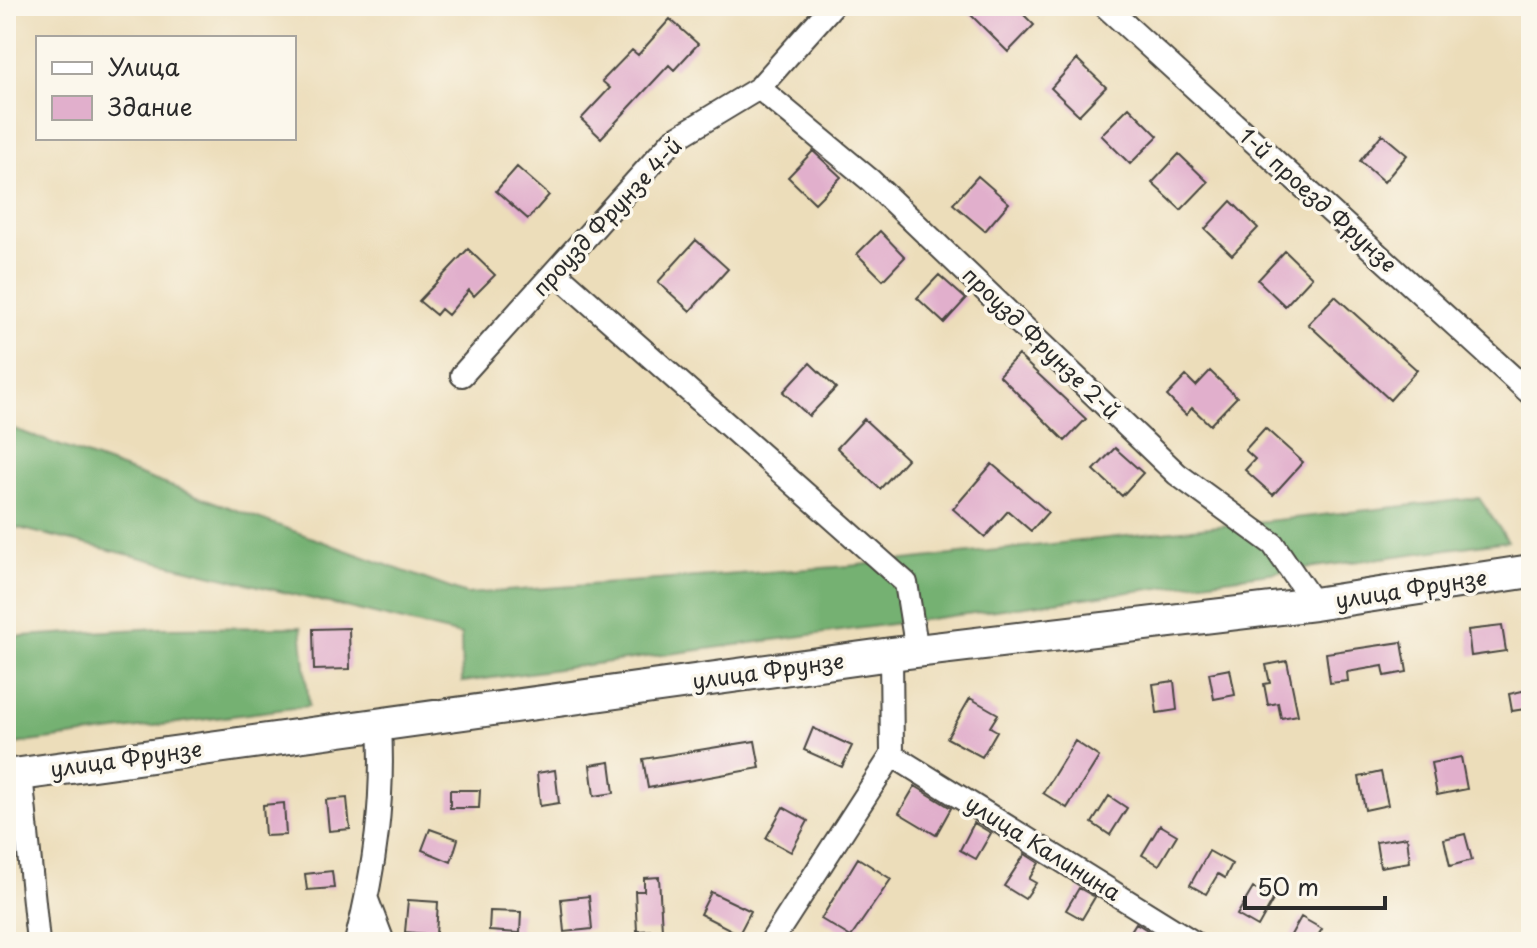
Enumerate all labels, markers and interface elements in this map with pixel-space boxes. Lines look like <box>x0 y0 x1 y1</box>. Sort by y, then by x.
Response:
legend <box>36 36 296 140</box>
text: Улица <box>108 48 180 84</box>
text: Здание <box>108 88 193 124</box>
street label: 1-й проезд Фрунзе <box>1233 119 1405 279</box>
street label: проузд Фрунзе 4-й <box>523 129 688 303</box>
street label: проузд Фрунзе 2-й <box>956 258 1128 426</box>
street label: улица Фрунзе <box>1333 559 1489 616</box>
street label: улица Фрунзе <box>690 643 846 696</box>
street label: улица Фрунзе <box>48 731 204 784</box>
street label: улица Калинина <box>960 786 1128 908</box>
scale bar <box>1245 860 1385 910</box>
text: 50 m <box>1257 868 1319 904</box>

